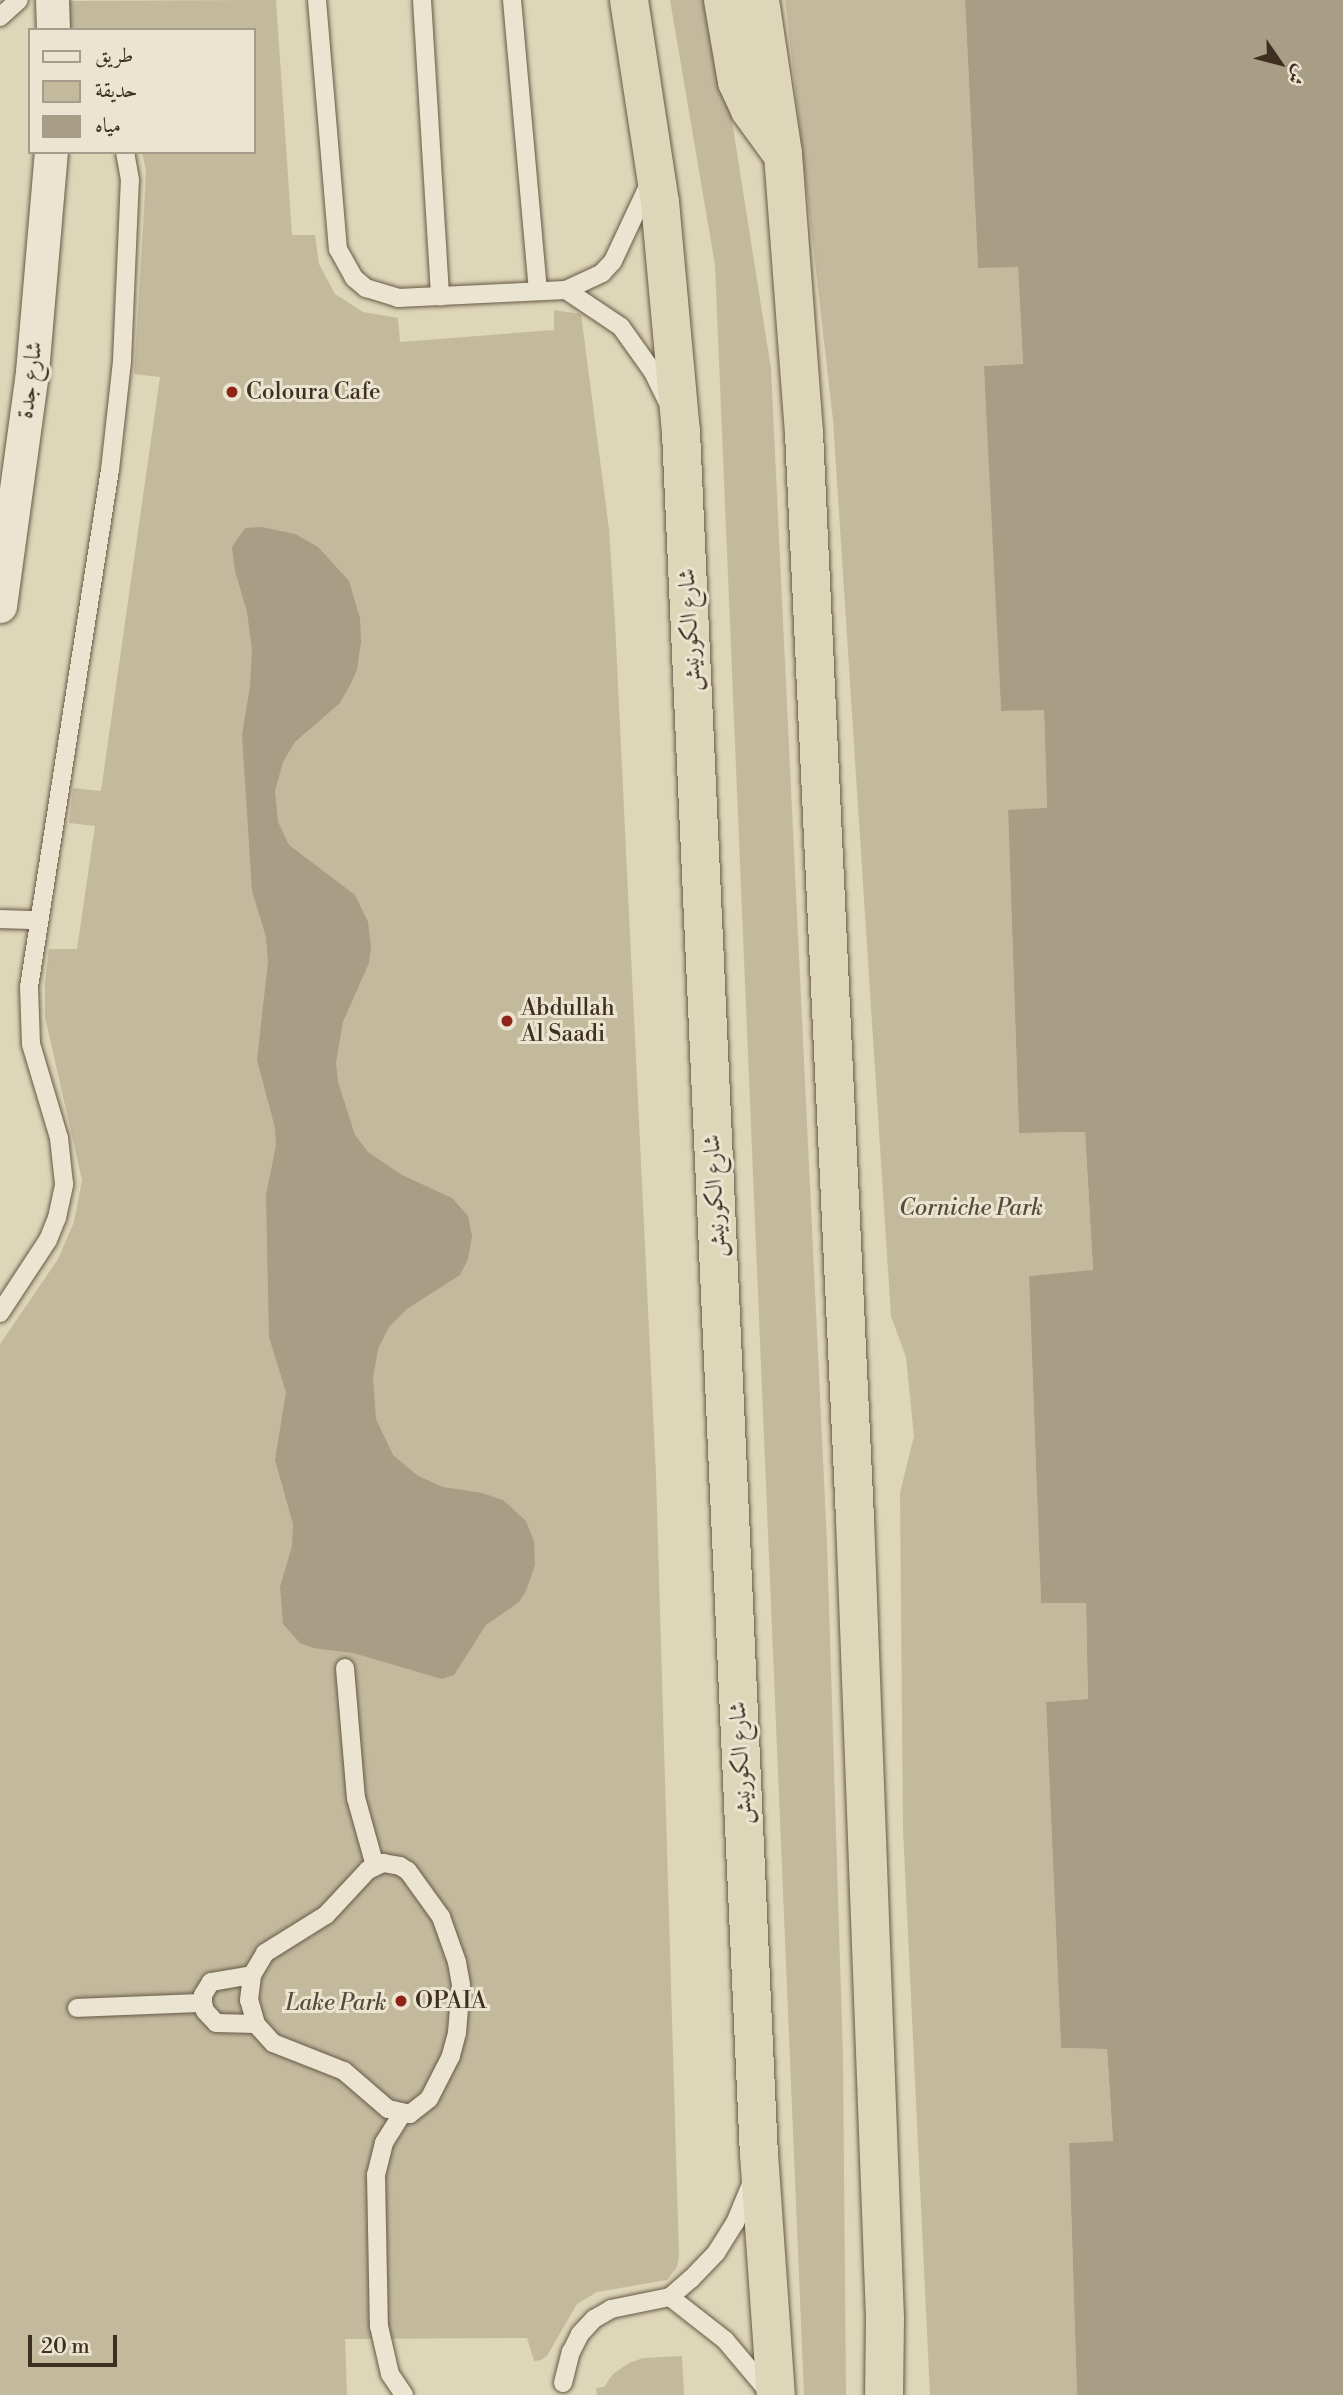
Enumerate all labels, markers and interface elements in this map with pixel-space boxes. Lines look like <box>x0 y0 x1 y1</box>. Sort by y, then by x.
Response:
legend <box>28 28 256 154</box>
north arrow <box>1245 28 1315 98</box>
text: طريق <box>95 43 133 69</box>
text: ش <box>1282 60 1312 90</box>
text: حديقة <box>95 78 138 104</box>
text: مياه <box>95 113 121 139</box>
street label: شارع جدة <box>12 340 48 420</box>
place label: Coloura Cafe <box>246 378 381 406</box>
marker: Coloura Cafe <box>224 384 240 400</box>
street label: شارع الكورنيش <box>673 568 707 692</box>
place label: Abdullah Al Saadi <box>521 994 615 1048</box>
marker: Abdullah Al Saadi <box>499 1013 515 1029</box>
street label: شارع الكورنيش <box>698 1134 732 1258</box>
park label: Corniche Park <box>899 1194 1043 1222</box>
street label: شارع الكورنيش <box>724 1701 758 1825</box>
place label: OPAIA <box>415 1987 487 2015</box>
park label: Lake Park <box>285 1989 387 2017</box>
marker: OPAIA <box>393 1993 409 2009</box>
scale bar <box>32 2322 121 2366</box>
text: 20 m <box>41 2334 90 2360</box>

